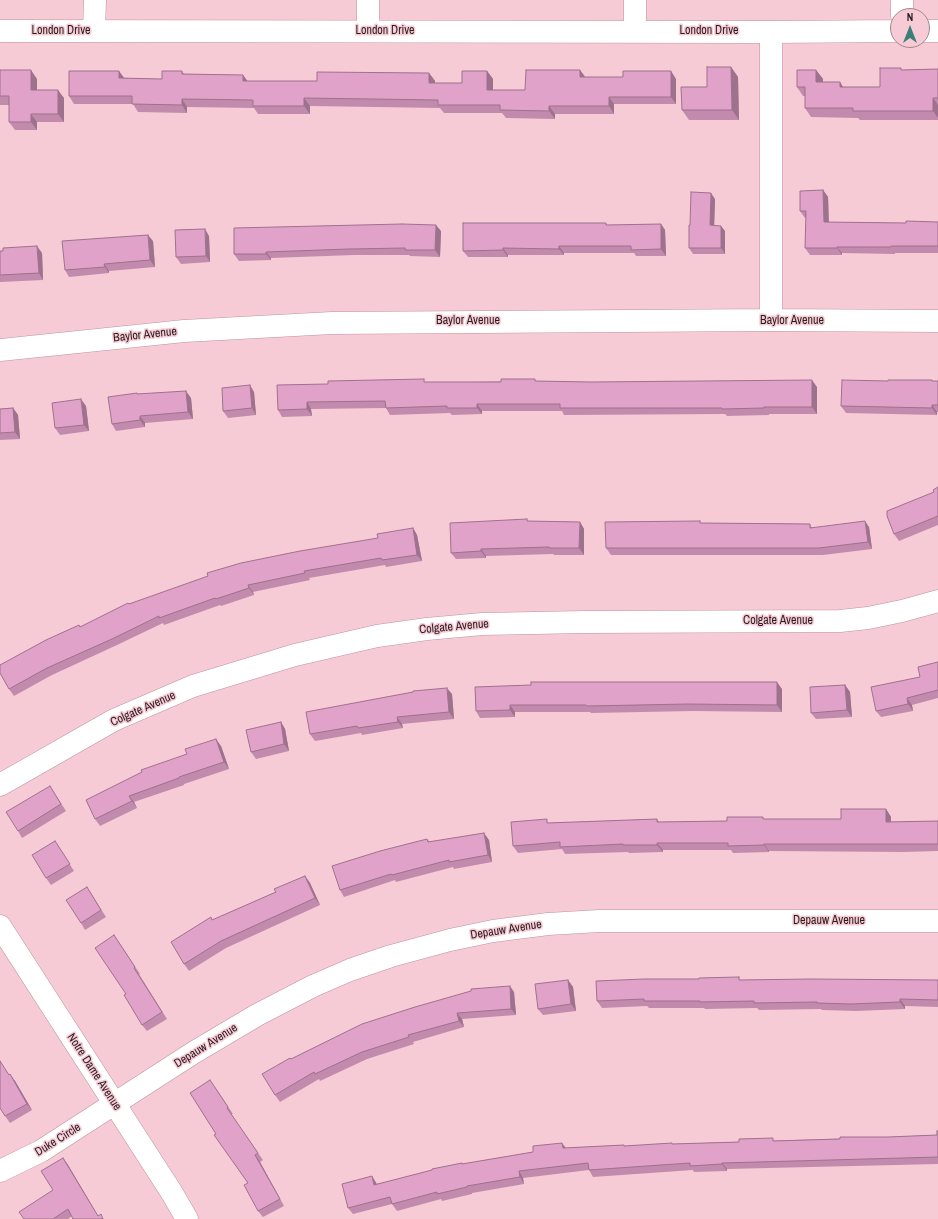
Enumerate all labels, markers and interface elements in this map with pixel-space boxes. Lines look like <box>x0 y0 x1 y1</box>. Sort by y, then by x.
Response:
north arrow <box>890 8 930 48</box>
text: N <box>907 10 913 24</box>
street label: London Drive <box>31 24 91 38</box>
street label: London Drive <box>355 24 415 38</box>
street label: London Drive <box>679 24 739 38</box>
street label: Baylor Avenue <box>436 314 500 328</box>
street label: Baylor Avenue <box>760 314 824 328</box>
street label: Baylor Avenue <box>113 325 177 345</box>
street label: Colgate Avenue <box>743 614 813 628</box>
street label: Colgate Avenue <box>419 617 489 637</box>
street label: Colgate Avenue <box>108 688 178 730</box>
street label: Depauw Avenue <box>793 914 865 928</box>
street label: Depauw Avenue <box>469 917 543 943</box>
street label: Depauw Avenue <box>172 1021 240 1071</box>
street label: Notre Dame Avenue <box>64 1031 124 1113</box>
street label: Duke Circle <box>32 1120 84 1160</box>

